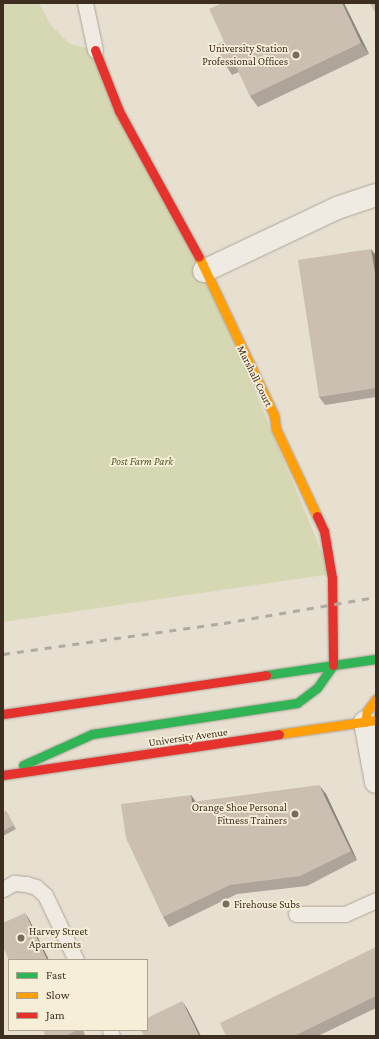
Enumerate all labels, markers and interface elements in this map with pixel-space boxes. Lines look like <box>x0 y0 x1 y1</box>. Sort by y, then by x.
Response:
place label: University Station Professional Offices <box>202 42 288 68</box>
marker: University Station Professional Offices <box>291 50 301 60</box>
street label: Marshall Court <box>234 343 276 409</box>
park label: Post Farm Park <box>111 454 173 468</box>
street label: University Avenue <box>148 725 228 749</box>
place label: Orange Shoe Personal Fitness Trainers <box>192 801 287 827</box>
marker: Orange Shoe Personal Fitness Trainers <box>290 809 300 819</box>
place label: Firehouse Subs <box>234 897 300 911</box>
marker: Firehouse Subs <box>221 899 231 909</box>
place label: Harvey Street Apartments <box>29 925 88 951</box>
marker: Harvey Street Apartments <box>16 933 26 943</box>
legend <box>8 959 148 1031</box>
text: Fast <box>46 968 66 982</box>
text: Slow <box>46 988 70 1002</box>
text: Jam <box>46 1008 65 1022</box>

